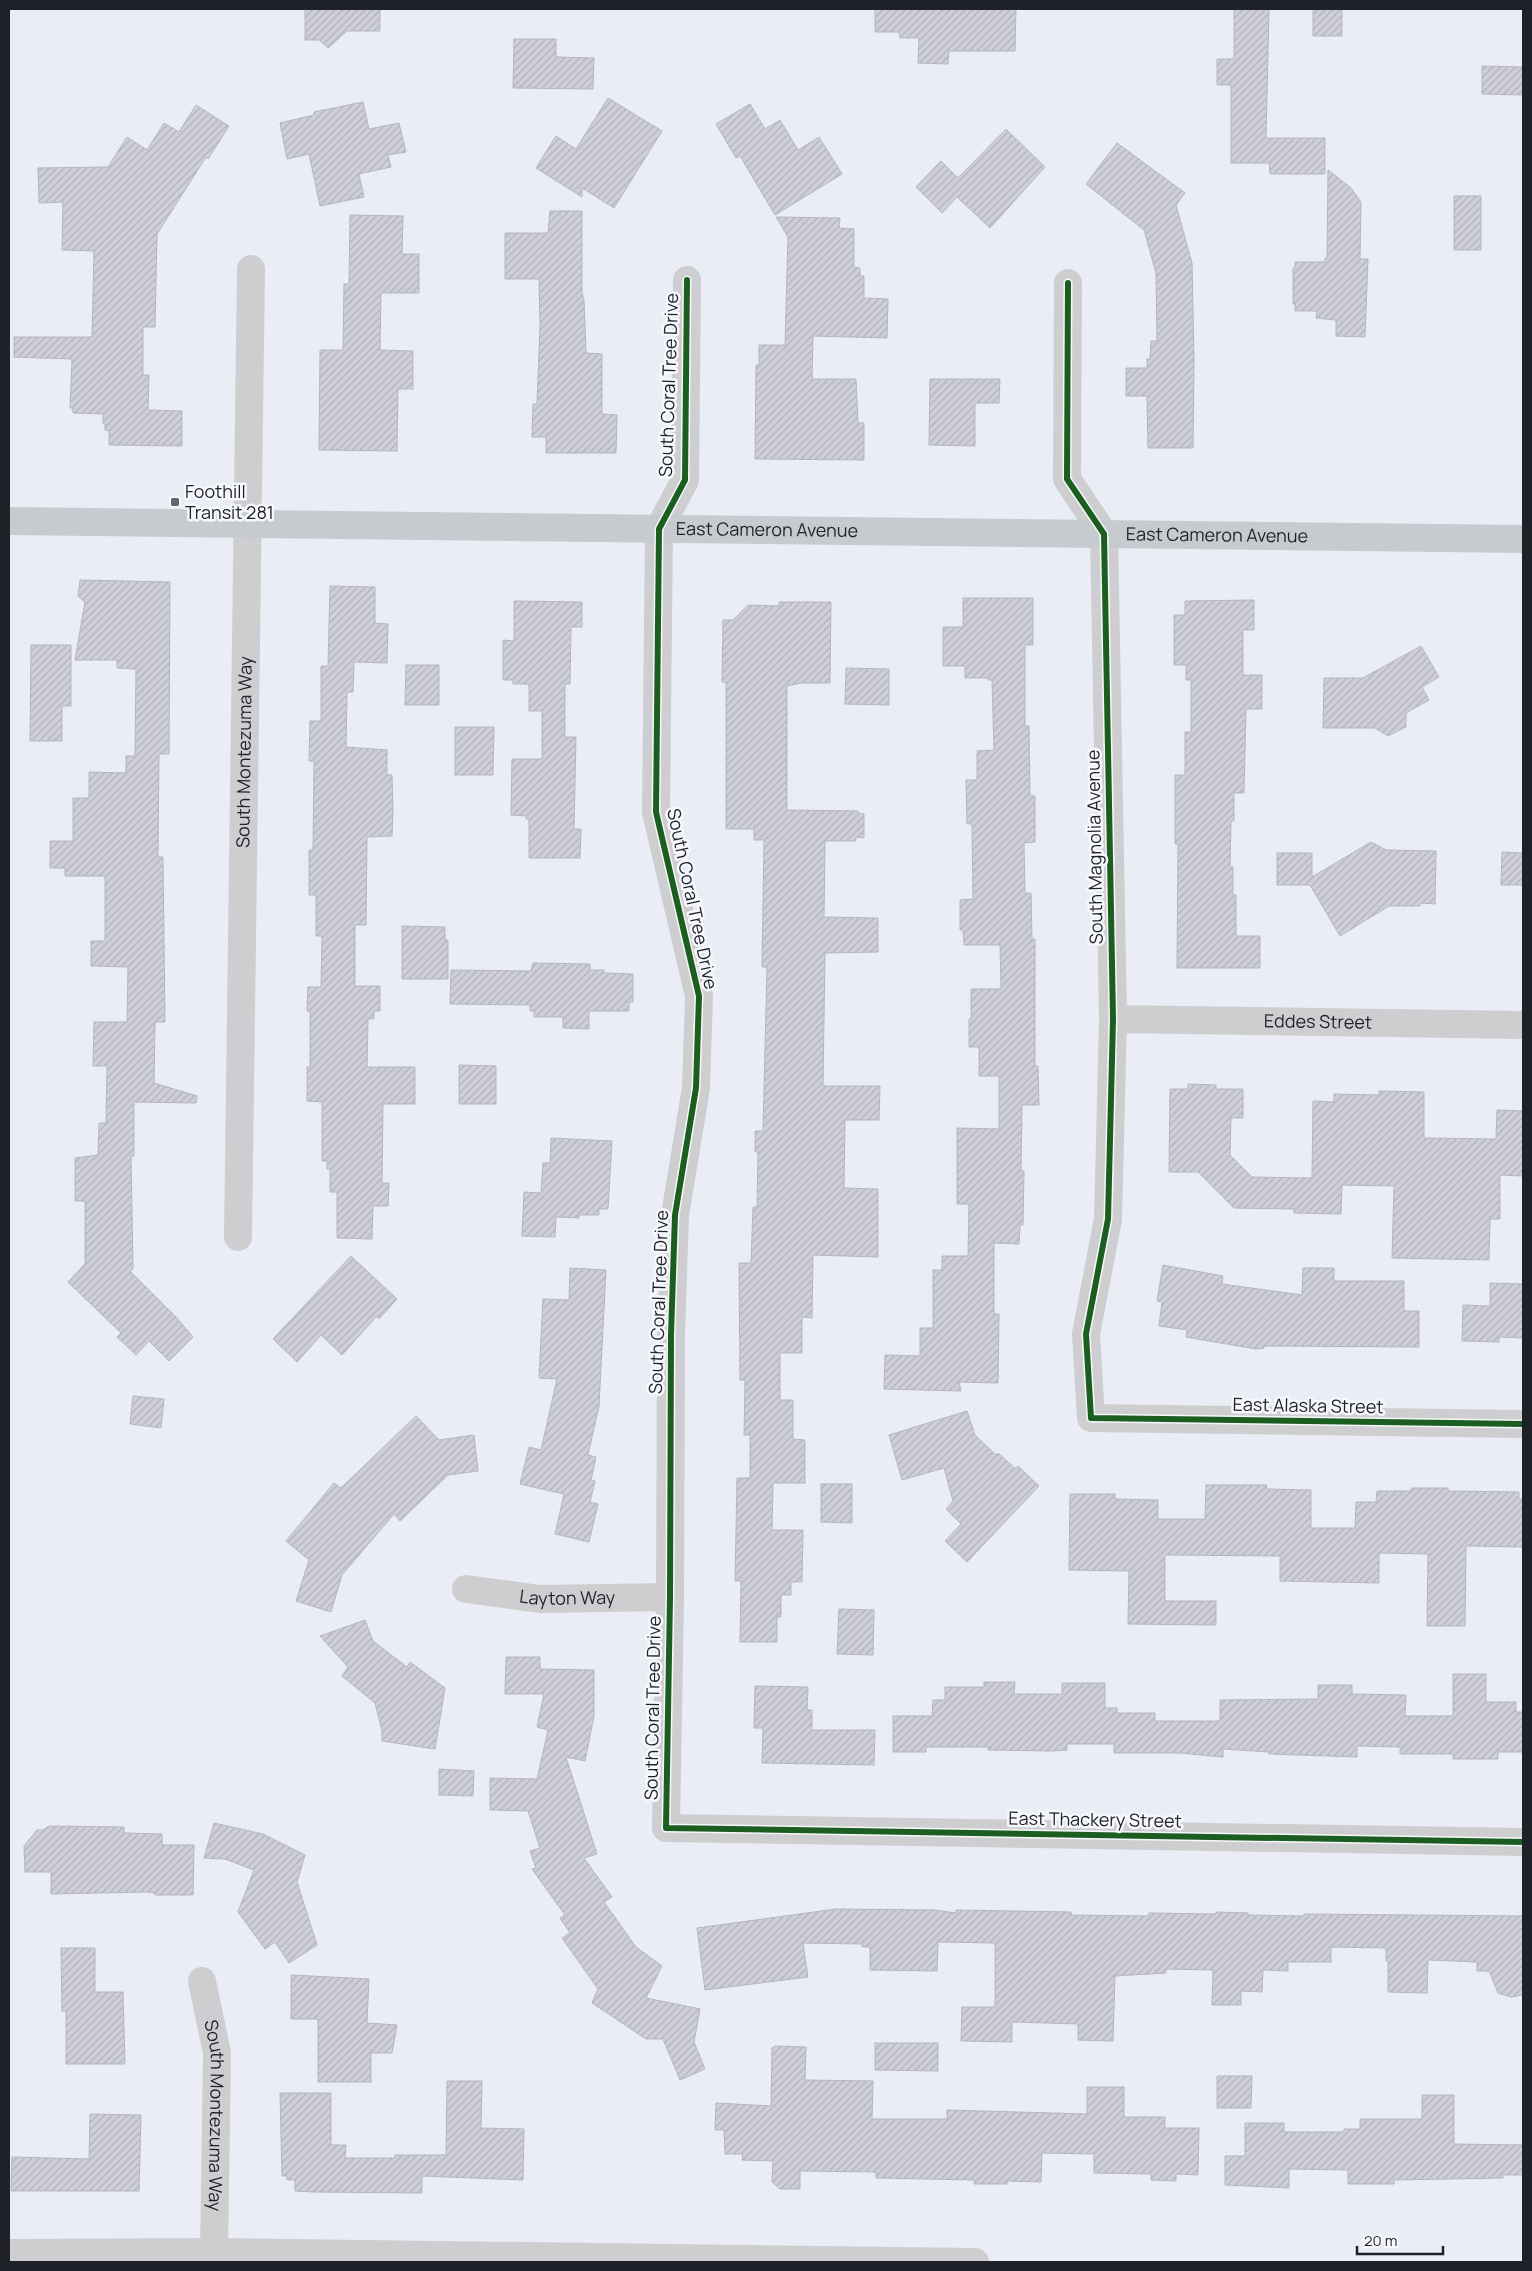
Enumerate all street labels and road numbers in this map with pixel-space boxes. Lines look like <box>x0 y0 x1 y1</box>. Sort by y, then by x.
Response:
street label: South Coral Tree Drive <box>653 292 683 477</box>
street label: East Cameron Avenue <box>676 516 858 542</box>
street label: East Cameron Avenue <box>1126 521 1308 547</box>
street label: South Montezuma Way <box>230 655 257 848</box>
street label: South Magnolia Avenue <box>1080 750 1108 945</box>
street label: South Coral Tree Drive <box>662 806 724 991</box>
street label: Eddes Street <box>1264 1008 1372 1034</box>
street label: South Coral Tree Drive <box>643 1209 673 1394</box>
street label: East Alaska Street <box>1232 1392 1384 1418</box>
street label: Layton Way <box>518 1583 616 1610</box>
street label: South Coral Tree Drive <box>638 1616 666 1800</box>
street label: East Thackery Street <box>1008 1805 1182 1833</box>
street label: South Montezuma Way <box>199 2018 230 2212</box>

